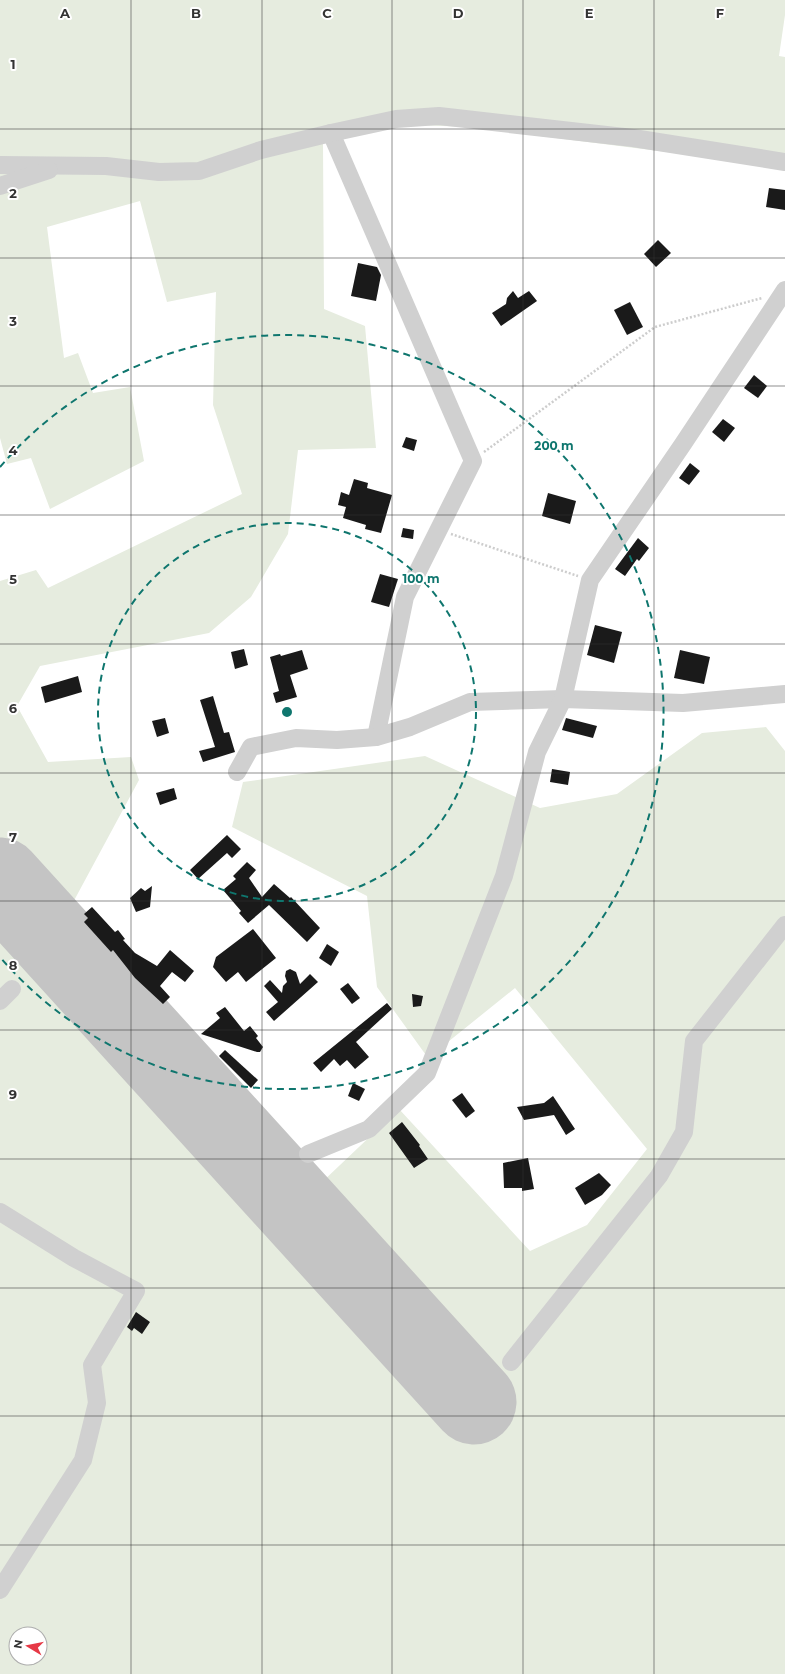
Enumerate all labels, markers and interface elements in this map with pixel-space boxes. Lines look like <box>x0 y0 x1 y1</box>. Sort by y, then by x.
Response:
text: A <box>59 5 71 21</box>
text: B <box>191 5 201 21</box>
text: C <box>322 5 332 21</box>
text: D <box>453 5 464 21</box>
text: E <box>585 5 594 21</box>
text: F <box>716 5 724 21</box>
text: 1 <box>10 56 16 72</box>
text: 2 <box>9 185 17 201</box>
text: 3 <box>8 313 17 329</box>
text: 200 m <box>534 438 574 453</box>
text: 4 <box>9 442 18 458</box>
text: 5 <box>9 571 17 587</box>
text: 100 m <box>403 571 439 586</box>
text: 6 <box>9 700 18 716</box>
centre of rings <box>280 705 294 719</box>
text: 7 <box>9 829 17 845</box>
text: 8 <box>9 957 18 973</box>
text: 9 <box>9 1086 17 1102</box>
north arrow <box>8 1626 48 1666</box>
text: N <box>10 1639 26 1650</box>

